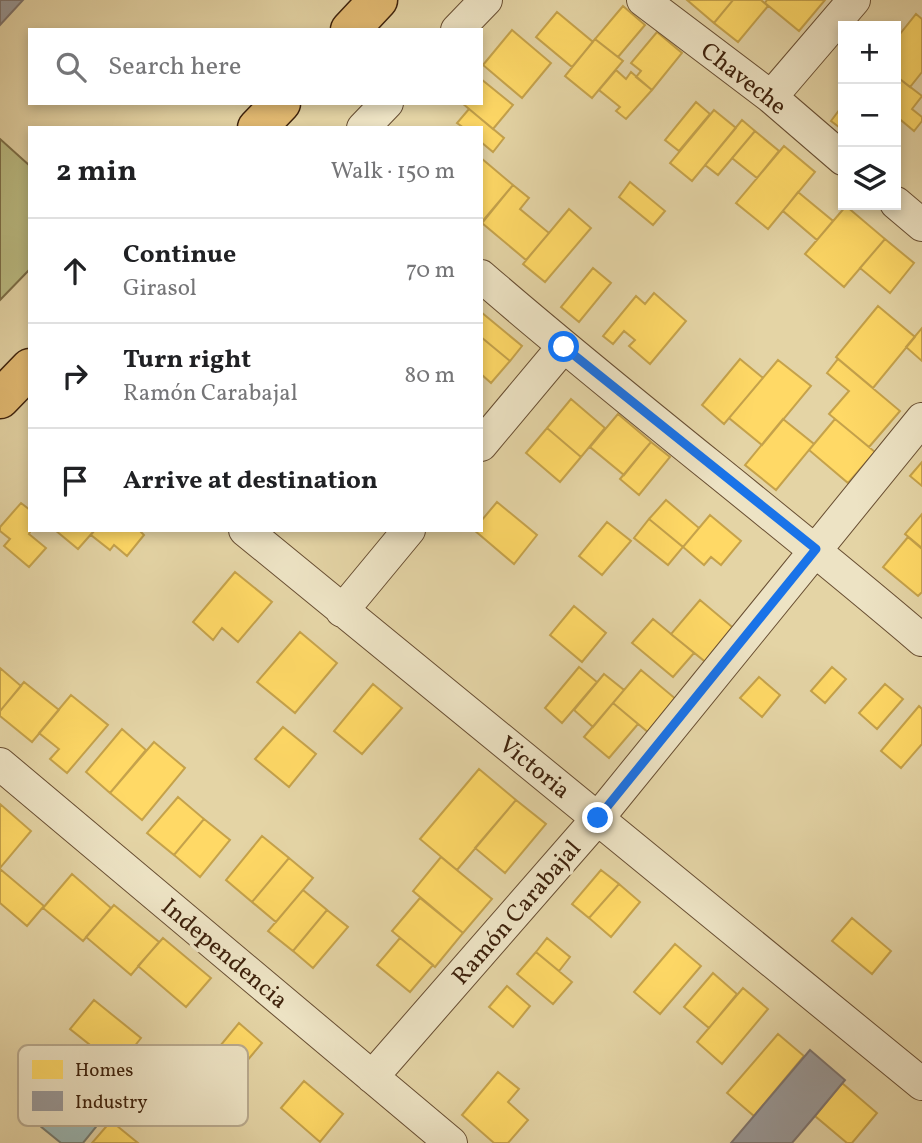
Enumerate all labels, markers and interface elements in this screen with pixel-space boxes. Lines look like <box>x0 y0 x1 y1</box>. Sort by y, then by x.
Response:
map controls <box>838 21 901 210</box>
button: + <box>838 21 901 84</box>
search box <box>28 28 483 105</box>
street label: Chaveche <box>693 35 793 124</box>
icon: search <box>52 48 90 86</box>
text: Search here <box>108 49 241 85</box>
button: − <box>838 84 901 147</box>
button: layers <box>838 147 901 210</box>
text: 2 min <box>56 151 137 193</box>
text: Walk · 150 m <box>331 156 455 188</box>
text: Continue <box>123 237 236 273</box>
icon: ahead <box>56 252 94 290</box>
text: 70 m <box>406 255 455 287</box>
text: Girasol <box>123 273 197 305</box>
route start <box>548 331 579 362</box>
text: Turn right <box>123 342 251 378</box>
icon: right <box>56 357 94 395</box>
text: 80 m <box>405 360 455 392</box>
text: Ramón Carabajal <box>123 378 298 410</box>
icon: arrive <box>56 462 94 500</box>
text: Arrive at destination <box>123 463 378 499</box>
street label: Victoria <box>491 729 577 808</box>
route end <box>582 802 613 833</box>
street label: Ramón Carabajal <box>445 833 590 993</box>
street label: Independencia <box>153 891 295 1018</box>
legend <box>18 1045 248 1126</box>
text: Homes <box>75 1058 133 1084</box>
text: Industry <box>75 1090 148 1116</box>

